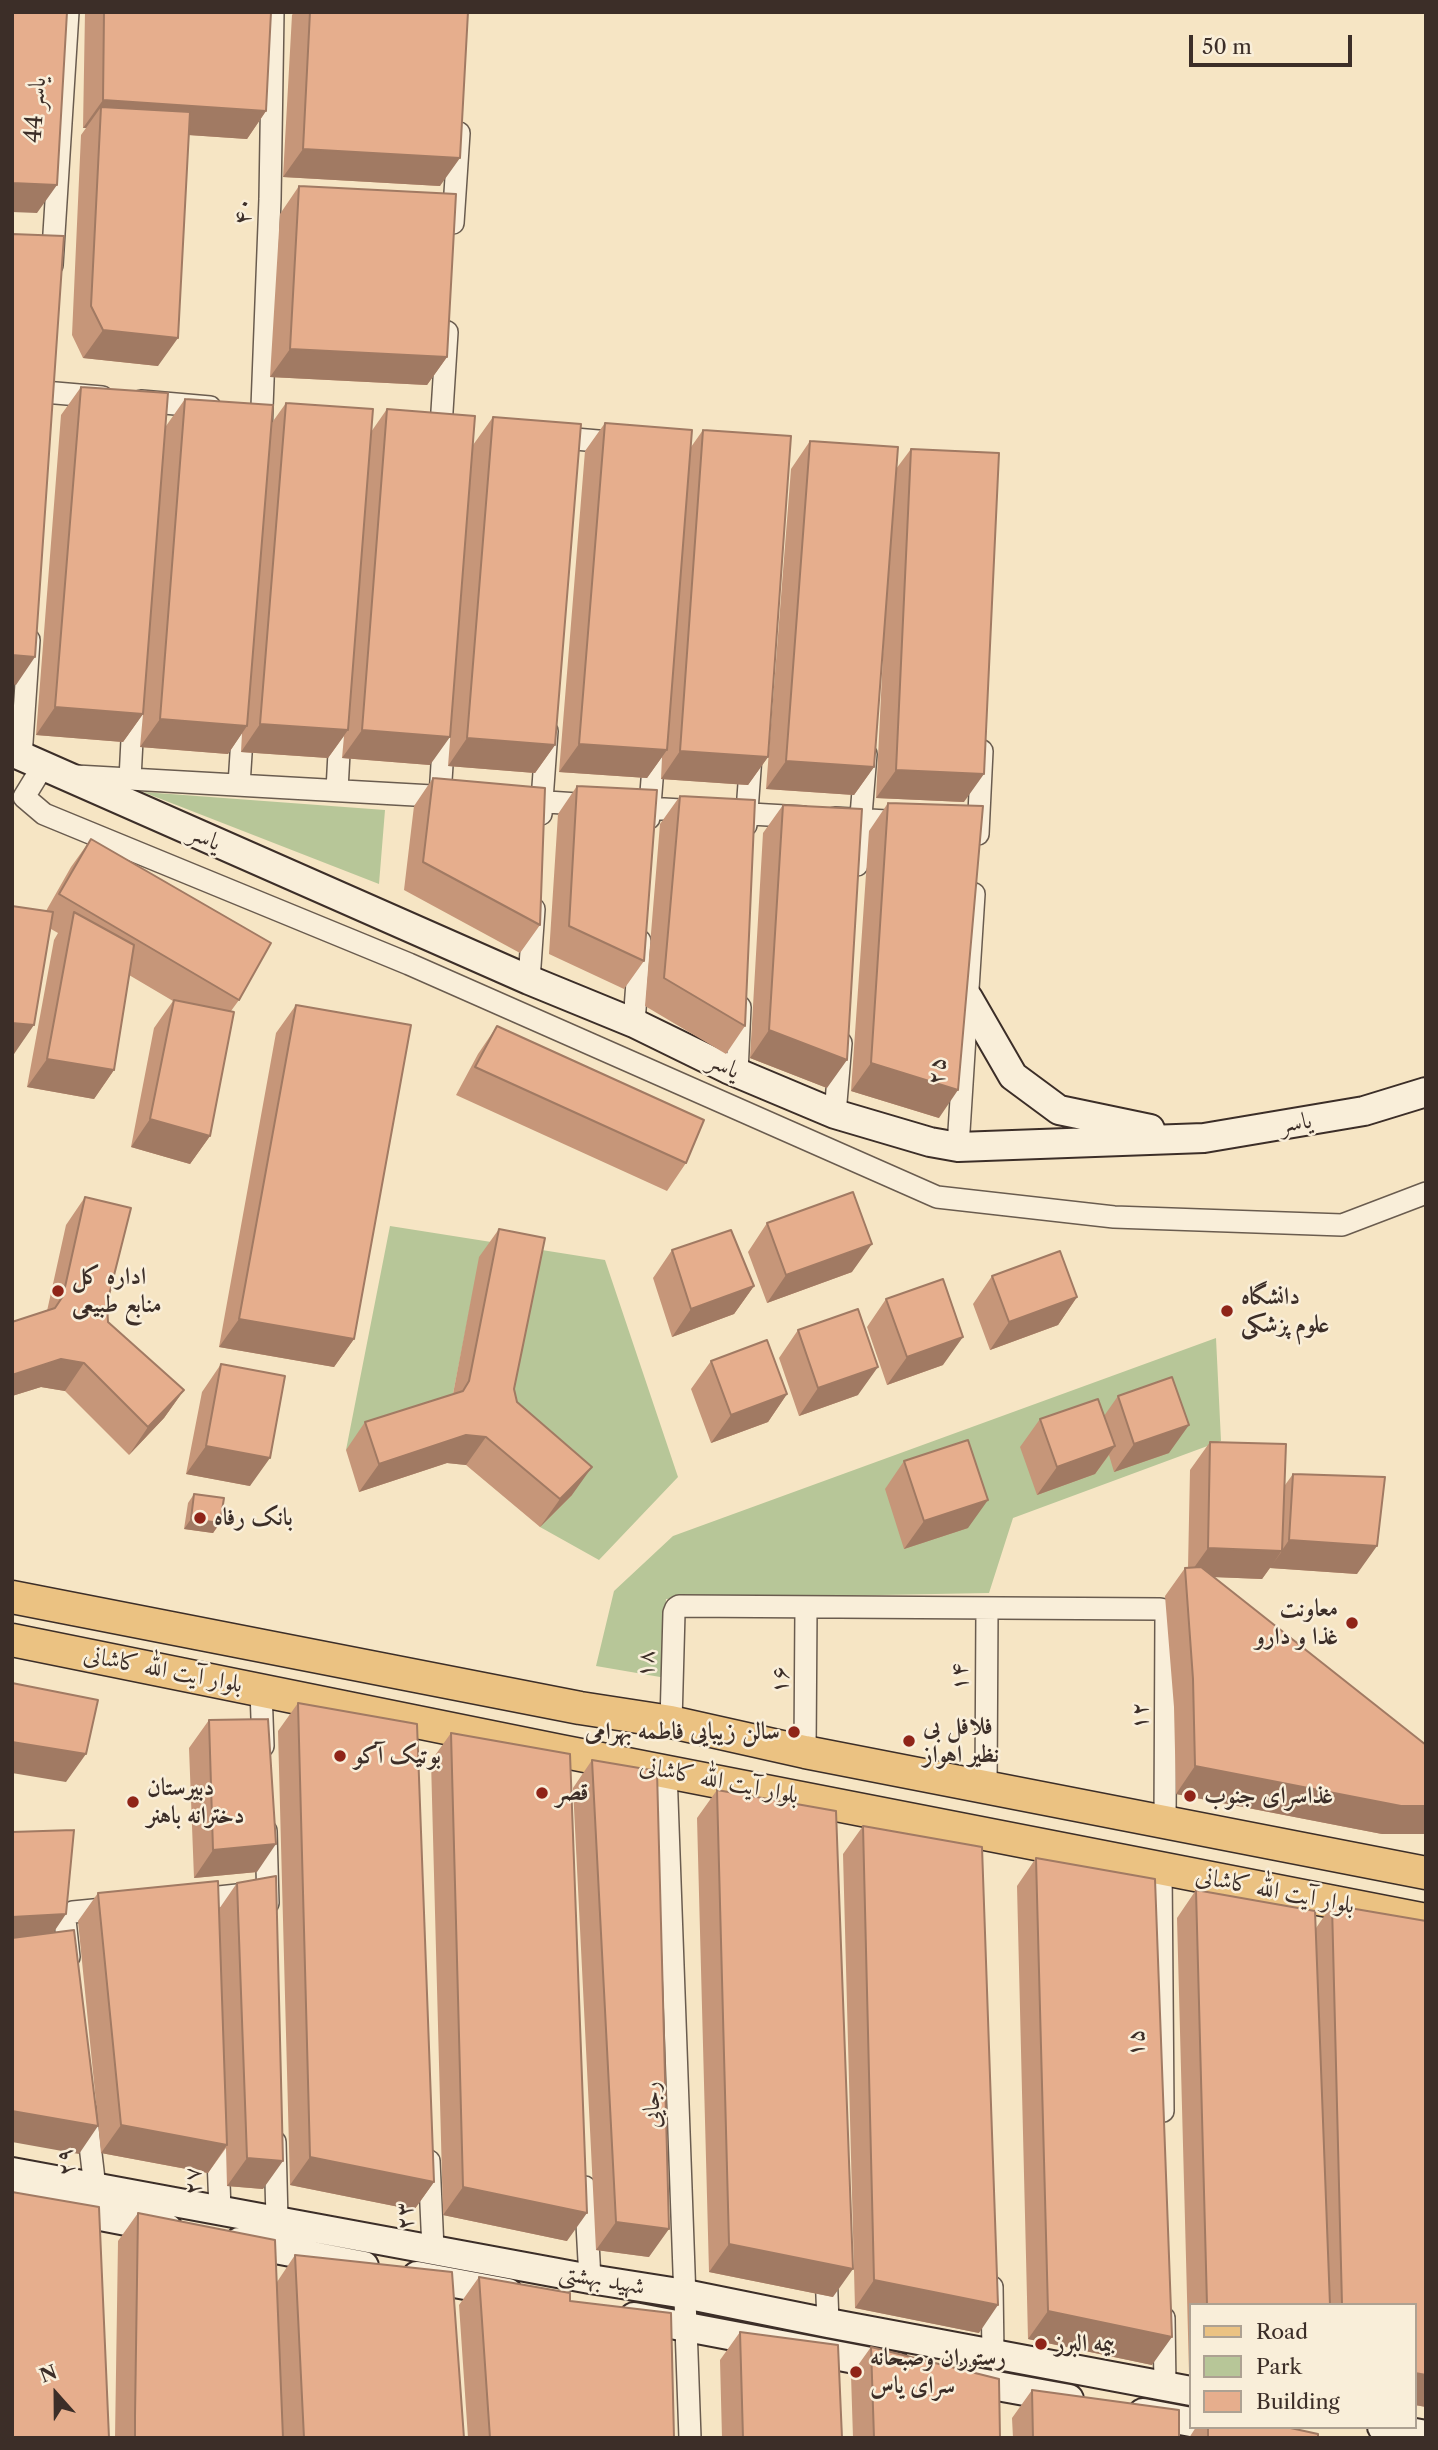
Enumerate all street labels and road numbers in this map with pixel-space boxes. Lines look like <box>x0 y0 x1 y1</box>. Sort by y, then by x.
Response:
street label: یاسر 44 <box>19 76 53 144</box>
street label: ۴۰ <box>228 196 258 226</box>
street label: یاسر <box>185 818 225 858</box>
street label: یاسر <box>704 1046 744 1086</box>
street label: ۲۵ <box>922 1056 952 1086</box>
street label: یاسر <box>1278 1106 1314 1140</box>
street label: بلوار آیت الله کاشانی <box>81 1640 245 1700</box>
street label: ۱۸ <box>631 1649 661 1679</box>
street label: ۱۴ <box>946 1663 974 1691</box>
street label: ۱۶ <box>766 1666 794 1694</box>
street label: ۱۲ <box>1126 1702 1154 1730</box>
street label: بلوار آیت الله کاشانی <box>637 1751 801 1811</box>
street label: بلوار آیت الله کاشانی <box>1193 1861 1357 1921</box>
street label: ۱۵ <box>1122 2029 1150 2057</box>
street label: رجایی <box>637 2081 667 2129</box>
street label: ۲۹ <box>50 2146 82 2178</box>
street label: ۲۷ <box>178 2166 208 2196</box>
street label: ۲۳ <box>390 2201 420 2231</box>
street label: شهید بهشتی <box>557 2258 647 2302</box>

